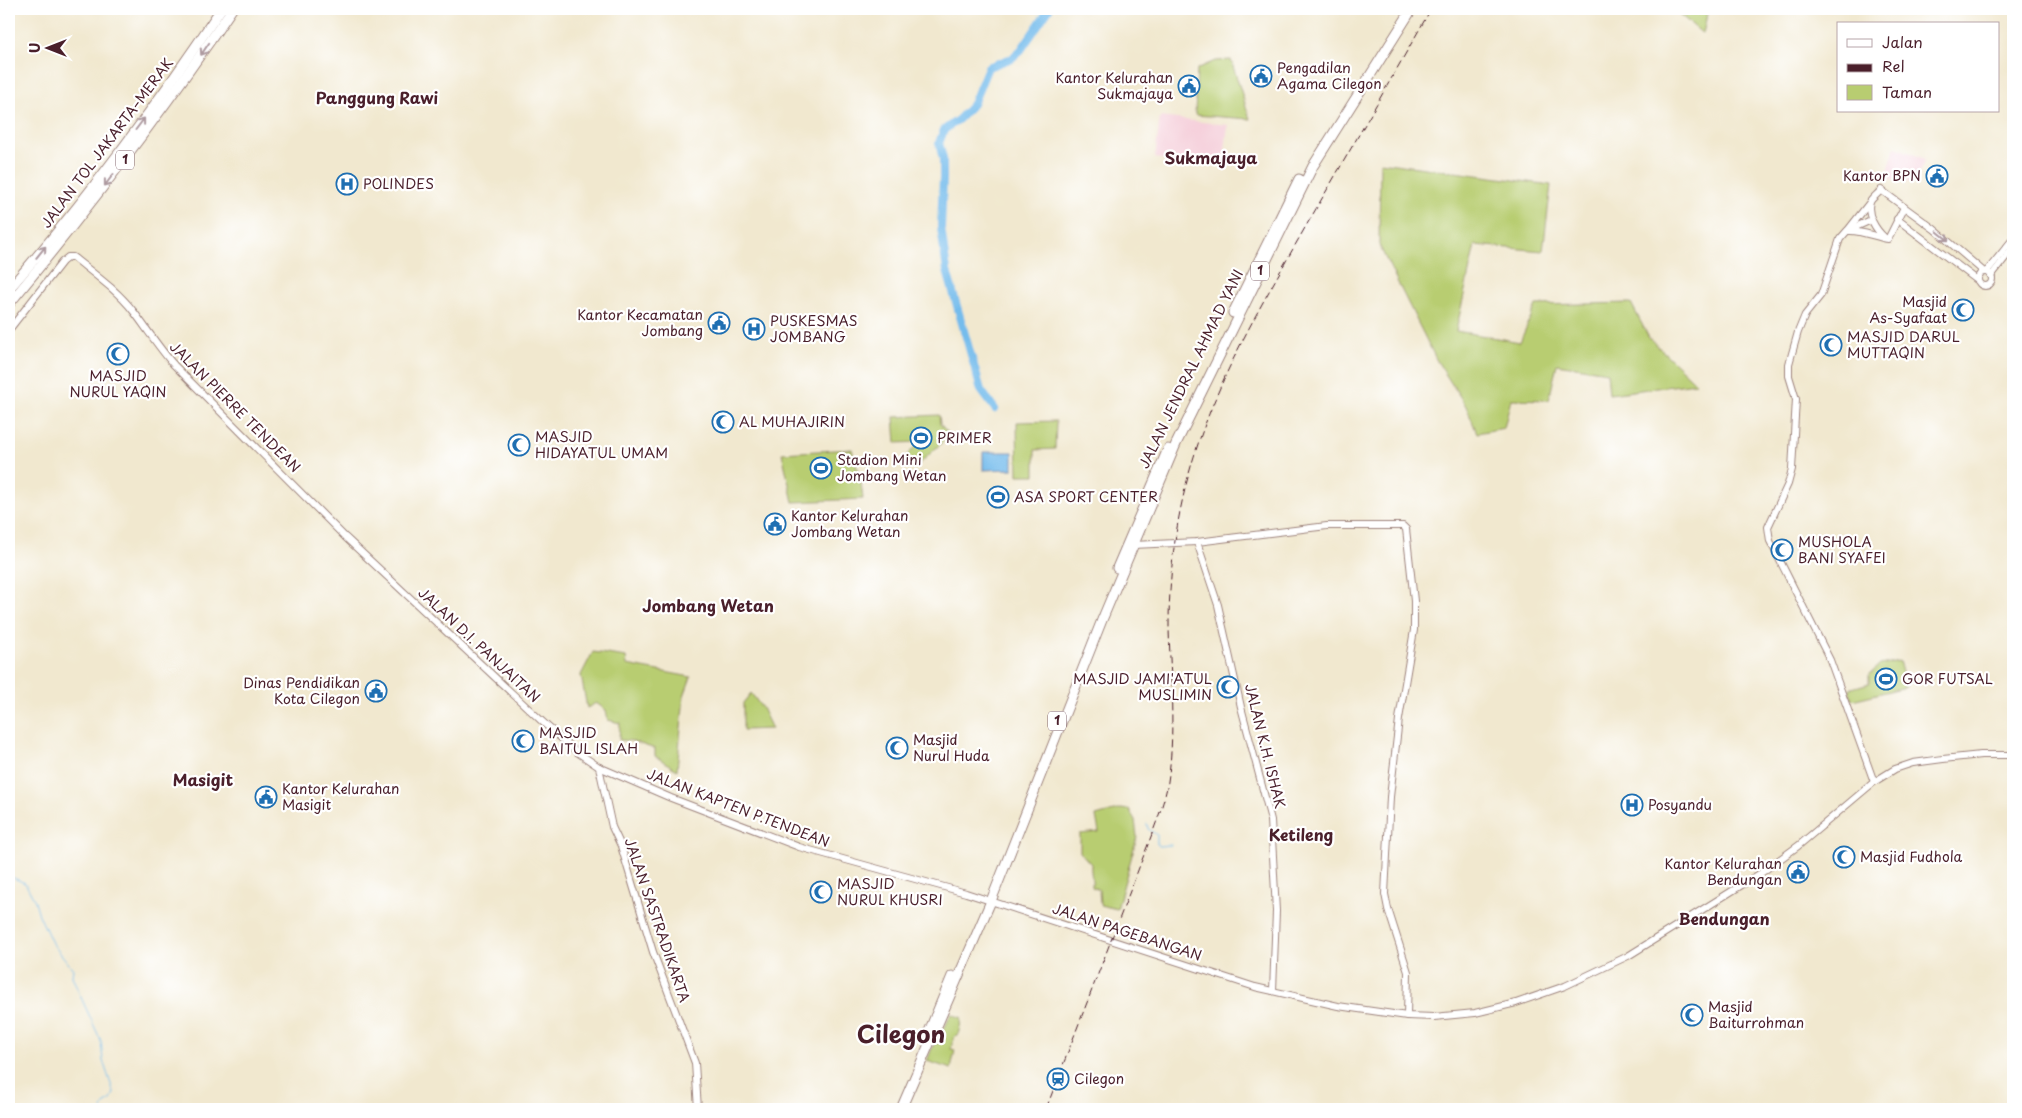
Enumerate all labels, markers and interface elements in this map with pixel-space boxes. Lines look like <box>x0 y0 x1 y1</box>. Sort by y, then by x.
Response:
north arrow <box>22 22 72 72</box>
legend <box>1837 22 2000 112</box>
text: Jalan <box>1882 30 1923 53</box>
one-way arrow <box>200 42 210 56</box>
text: U <box>24 43 45 53</box>
street label: JALAN TOL JAKARTA–MERAK <box>36 53 178 232</box>
text: Rel <box>1882 54 1904 77</box>
place label: Pengadilan Agama Cilegon <box>1277 57 1382 94</box>
public building icon: Pengadilan Agama Cilegon <box>1249 64 1273 88</box>
place label: Kantor Kelurahan Sukmajaya <box>1056 67 1173 104</box>
public building icon: Kantor Kelurahan Sukmajaya <box>1177 74 1201 98</box>
text: Taman <box>1882 80 1932 103</box>
district label: Panggung Rawi <box>316 85 439 109</box>
one-way arrow <box>135 117 145 131</box>
district label: Sukmajaya <box>1165 145 1257 169</box>
road number: 1 <box>116 150 134 170</box>
public building icon: Kantor BPN <box>1925 164 1949 188</box>
place label: Kantor BPN <box>1843 165 1921 186</box>
hospital icon: POLINDES <box>335 172 359 196</box>
one-way arrow <box>104 173 114 187</box>
place label: POLINDES <box>363 173 434 194</box>
one-way arrow <box>1936 231 1949 242</box>
one-way arrow <box>35 246 46 259</box>
road number: 1 <box>1251 262 1269 280</box>
street label: JALAN JENDRAL AHMAD YANI <box>1133 266 1248 472</box>
place label: Masjid As-Syafaat <box>1869 291 1947 328</box>
mosque icon: Masjid As-Syafaat <box>1951 298 1975 322</box>
place label: Kantor Kecamatan Jombang <box>577 304 703 341</box>
place label: PUSKESMAS JOMBANG <box>770 310 858 347</box>
public building icon: Kantor Kecamatan Jombang <box>707 311 731 335</box>
hospital icon: PUSKESMAS JOMBANG <box>742 317 766 341</box>
place label: MASJID DARUL MUTTAQIN <box>1847 326 1960 363</box>
mosque icon: MASJID DARUL MUTTAQIN <box>1819 333 1843 357</box>
street label: JALAN PIERRE TENDEAN <box>165 336 306 477</box>
mosque icon: MASJID NURUL YAQIN <box>106 342 130 366</box>
place label: MASJID NURUL YAQIN <box>69 365 167 402</box>
mosque icon: AL MUHAJIRIN <box>711 410 735 434</box>
place label: AL MUHAJIRIN <box>739 411 845 432</box>
place label: MASJID HIDAYATUL UMAM <box>535 426 668 463</box>
sports icon: PRIMER <box>909 426 933 450</box>
place label: PRIMER <box>937 427 992 448</box>
mosque icon: MASJID HIDAYATUL UMAM <box>507 433 531 457</box>
place label: Stadion Mini Jombang Wetan <box>837 449 947 486</box>
sports icon: Stadion Mini Jombang Wetan <box>809 456 833 480</box>
sports icon: ASA SPORT CENTER <box>986 485 1010 509</box>
place label: ASA SPORT CENTER <box>1014 486 1158 507</box>
place label: Kantor Kelurahan Jombang Wetan <box>791 505 908 542</box>
public building icon: Kantor Kelurahan Jombang Wetan <box>763 512 787 536</box>
place label: MUSHOLA BANI SYAFEI <box>1798 531 1886 568</box>
mosque icon: MUSHOLA BANI SYAFEI <box>1770 538 1794 562</box>
street label: JALAN D.I. PANJAITAN <box>413 582 545 707</box>
district label: Jombang Wetan <box>642 593 774 617</box>
sports icon: GOR FUTSAL <box>1874 667 1898 691</box>
place label: MASJID JAMI'ATUL MUSLIMIN <box>1073 668 1212 705</box>
place label: GOR FUTSAL <box>1902 668 1993 689</box>
place label: Dinas Pendidikan Kota Cilegon <box>243 672 360 709</box>
mosque icon: MASJID JAMI'ATUL MUSLIMIN <box>1216 675 1240 699</box>
public building icon: Dinas Pendidikan Kota Cilegon <box>364 679 388 703</box>
street label: JALAN K.H. ISHAK <box>1240 681 1291 811</box>
road number: 1 <box>1048 711 1066 730</box>
place label: MASJID BAITUL ISLAH <box>539 722 638 759</box>
mosque icon: MASJID BAITUL ISLAH <box>511 729 535 753</box>
place label: Masjid Nurul Huda <box>913 729 990 766</box>
mosque icon: Masjid Nurul Huda <box>885 736 909 760</box>
street label: JALAN KAPTEN P.TENDEAN <box>644 763 833 852</box>
district label: Masigit <box>173 767 233 791</box>
place label: Kantor Kelurahan Masigit <box>282 778 399 815</box>
public building icon: Kantor Kelurahan Masigit <box>254 785 278 809</box>
hospital icon: Posyandu <box>1620 793 1644 817</box>
place label: Posyandu <box>1648 794 1712 815</box>
district label: Ketileng <box>1269 822 1334 846</box>
street label: JALAN SASTRADIKARTA <box>619 835 695 1005</box>
mosque icon: Masjid Fudhola <box>1832 845 1856 869</box>
place label: Masjid Fudhola <box>1860 846 1963 867</box>
place label: Kantor Kelurahan Bendungan <box>1665 853 1782 890</box>
public building icon: Kantor Kelurahan Bendungan <box>1786 860 1810 884</box>
place label: MASJID NURUL KHUSRI <box>837 873 943 910</box>
mosque icon: MASJID NURUL KHUSRI <box>809 880 833 904</box>
street label: JALAN PAGEBANGAN <box>1050 897 1205 966</box>
district label: Bendungan <box>1679 906 1770 930</box>
place label: Masjid Baiturrohman <box>1708 996 1804 1033</box>
mosque icon: Masjid Baiturrohman <box>1680 1003 1704 1027</box>
district label: Cilegon <box>857 1015 945 1051</box>
station icon: Cilegon <box>1046 1067 1070 1091</box>
place label: Cilegon <box>1074 1068 1124 1089</box>

